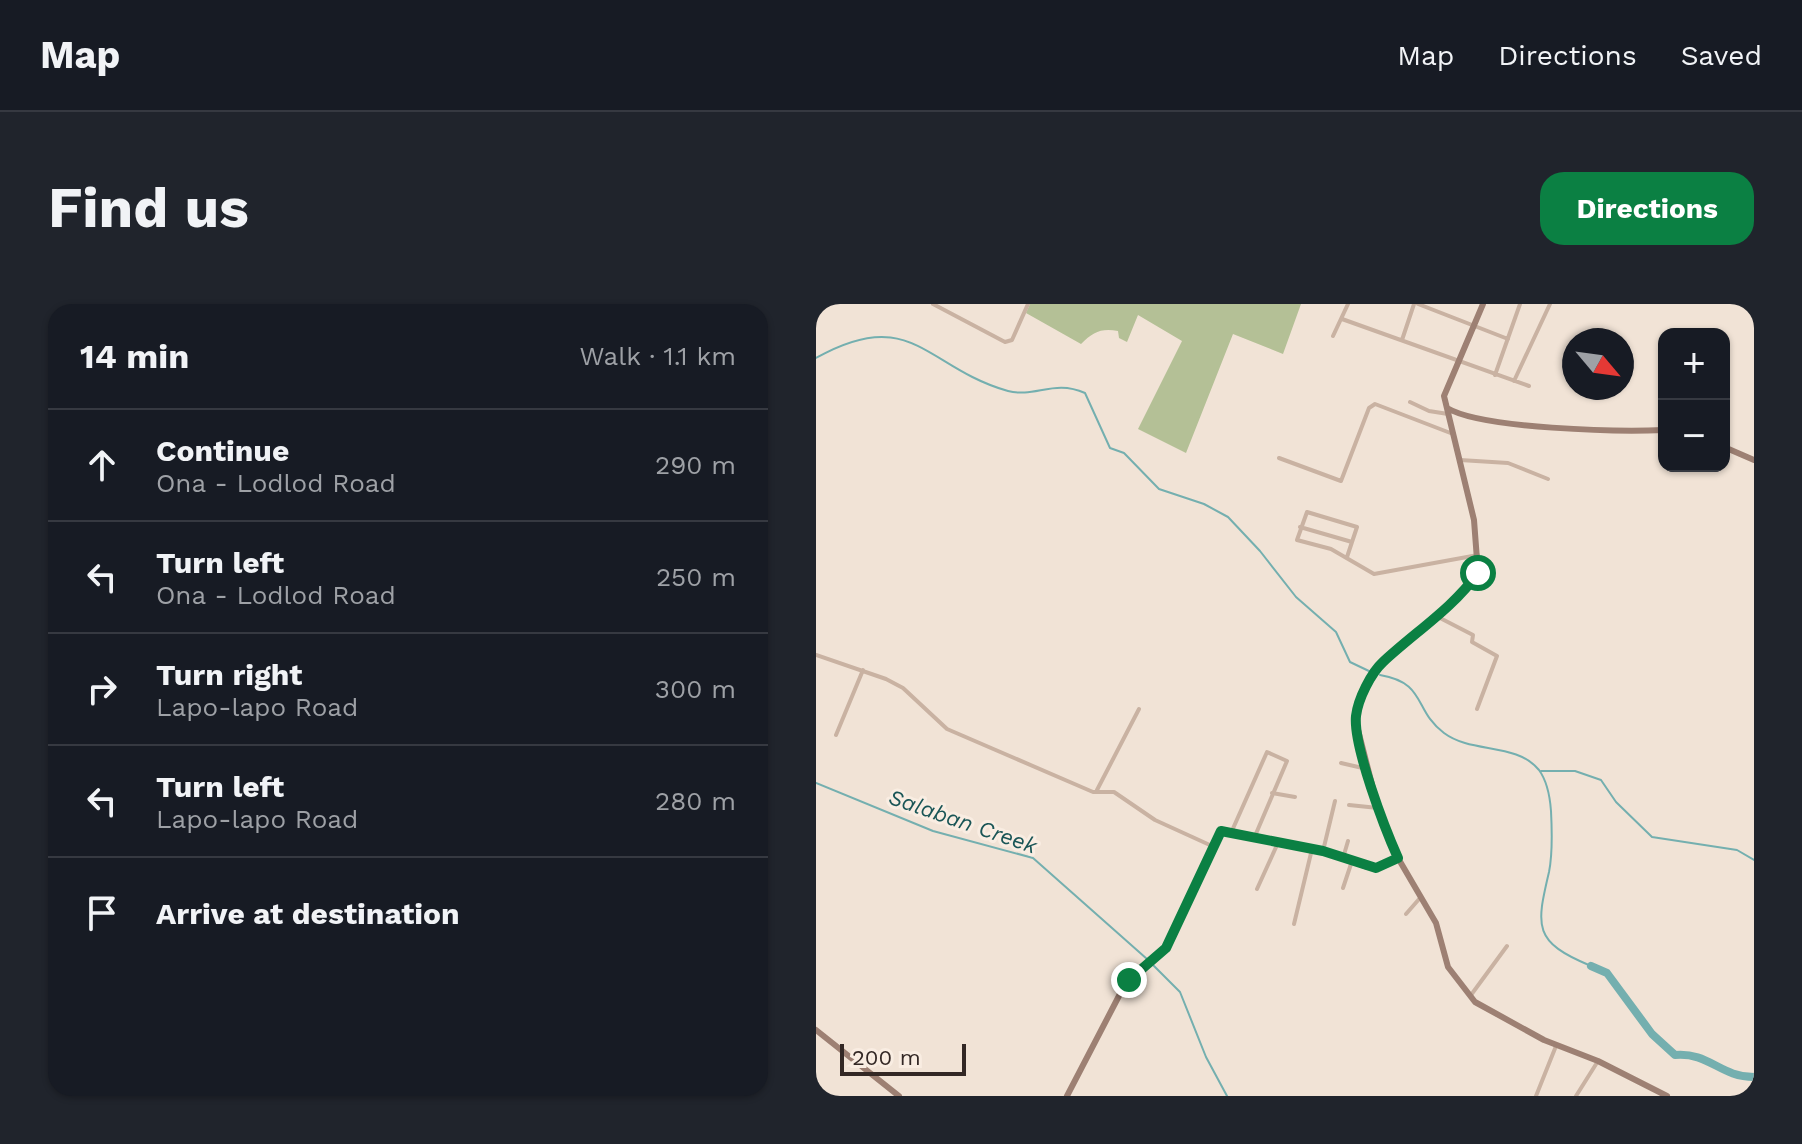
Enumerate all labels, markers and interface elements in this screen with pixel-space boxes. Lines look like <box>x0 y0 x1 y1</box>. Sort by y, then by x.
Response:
text: Map <box>40 33 120 77</box>
text: Map <box>1397 39 1454 72</box>
text: Directions <box>1498 39 1637 72</box>
text: Saved <box>1681 39 1762 72</box>
button: Directions <box>1540 172 1754 245</box>
text: Find us <box>48 175 249 241</box>
north arrow <box>1562 328 1634 400</box>
map controls <box>1658 328 1730 472</box>
button: + <box>1658 328 1730 400</box>
text: 14 min <box>80 336 189 376</box>
text: Walk · 1.1 km <box>580 341 736 371</box>
button: − <box>1658 400 1730 472</box>
text: Continue <box>156 433 289 468</box>
icon: ahead <box>80 443 124 487</box>
text: 290 m <box>655 450 736 480</box>
text: Ona - Lodlod Road <box>156 468 396 498</box>
text: Turn left <box>156 545 284 580</box>
icon: left <box>80 555 124 599</box>
route start <box>1460 555 1496 591</box>
text: 250 m <box>656 562 736 592</box>
text: Ona - Lodlod Road <box>156 580 396 610</box>
text: Turn right <box>156 657 302 692</box>
icon: right <box>80 667 124 711</box>
text: 300 m <box>655 674 736 704</box>
text: Lapo-lapo Road <box>156 692 358 722</box>
text: Turn left <box>156 769 284 804</box>
icon: left <box>80 779 124 823</box>
water label: Salaban Creek <box>885 784 1041 859</box>
text: 280 m <box>655 786 736 816</box>
text: Lapo-lapo Road <box>156 804 358 834</box>
icon: arrive <box>80 891 124 935</box>
text: Arrive at destination <box>156 896 460 931</box>
route end <box>1111 962 1147 998</box>
scale bar <box>840 1040 966 1076</box>
text: 200 m <box>852 1045 921 1070</box>

